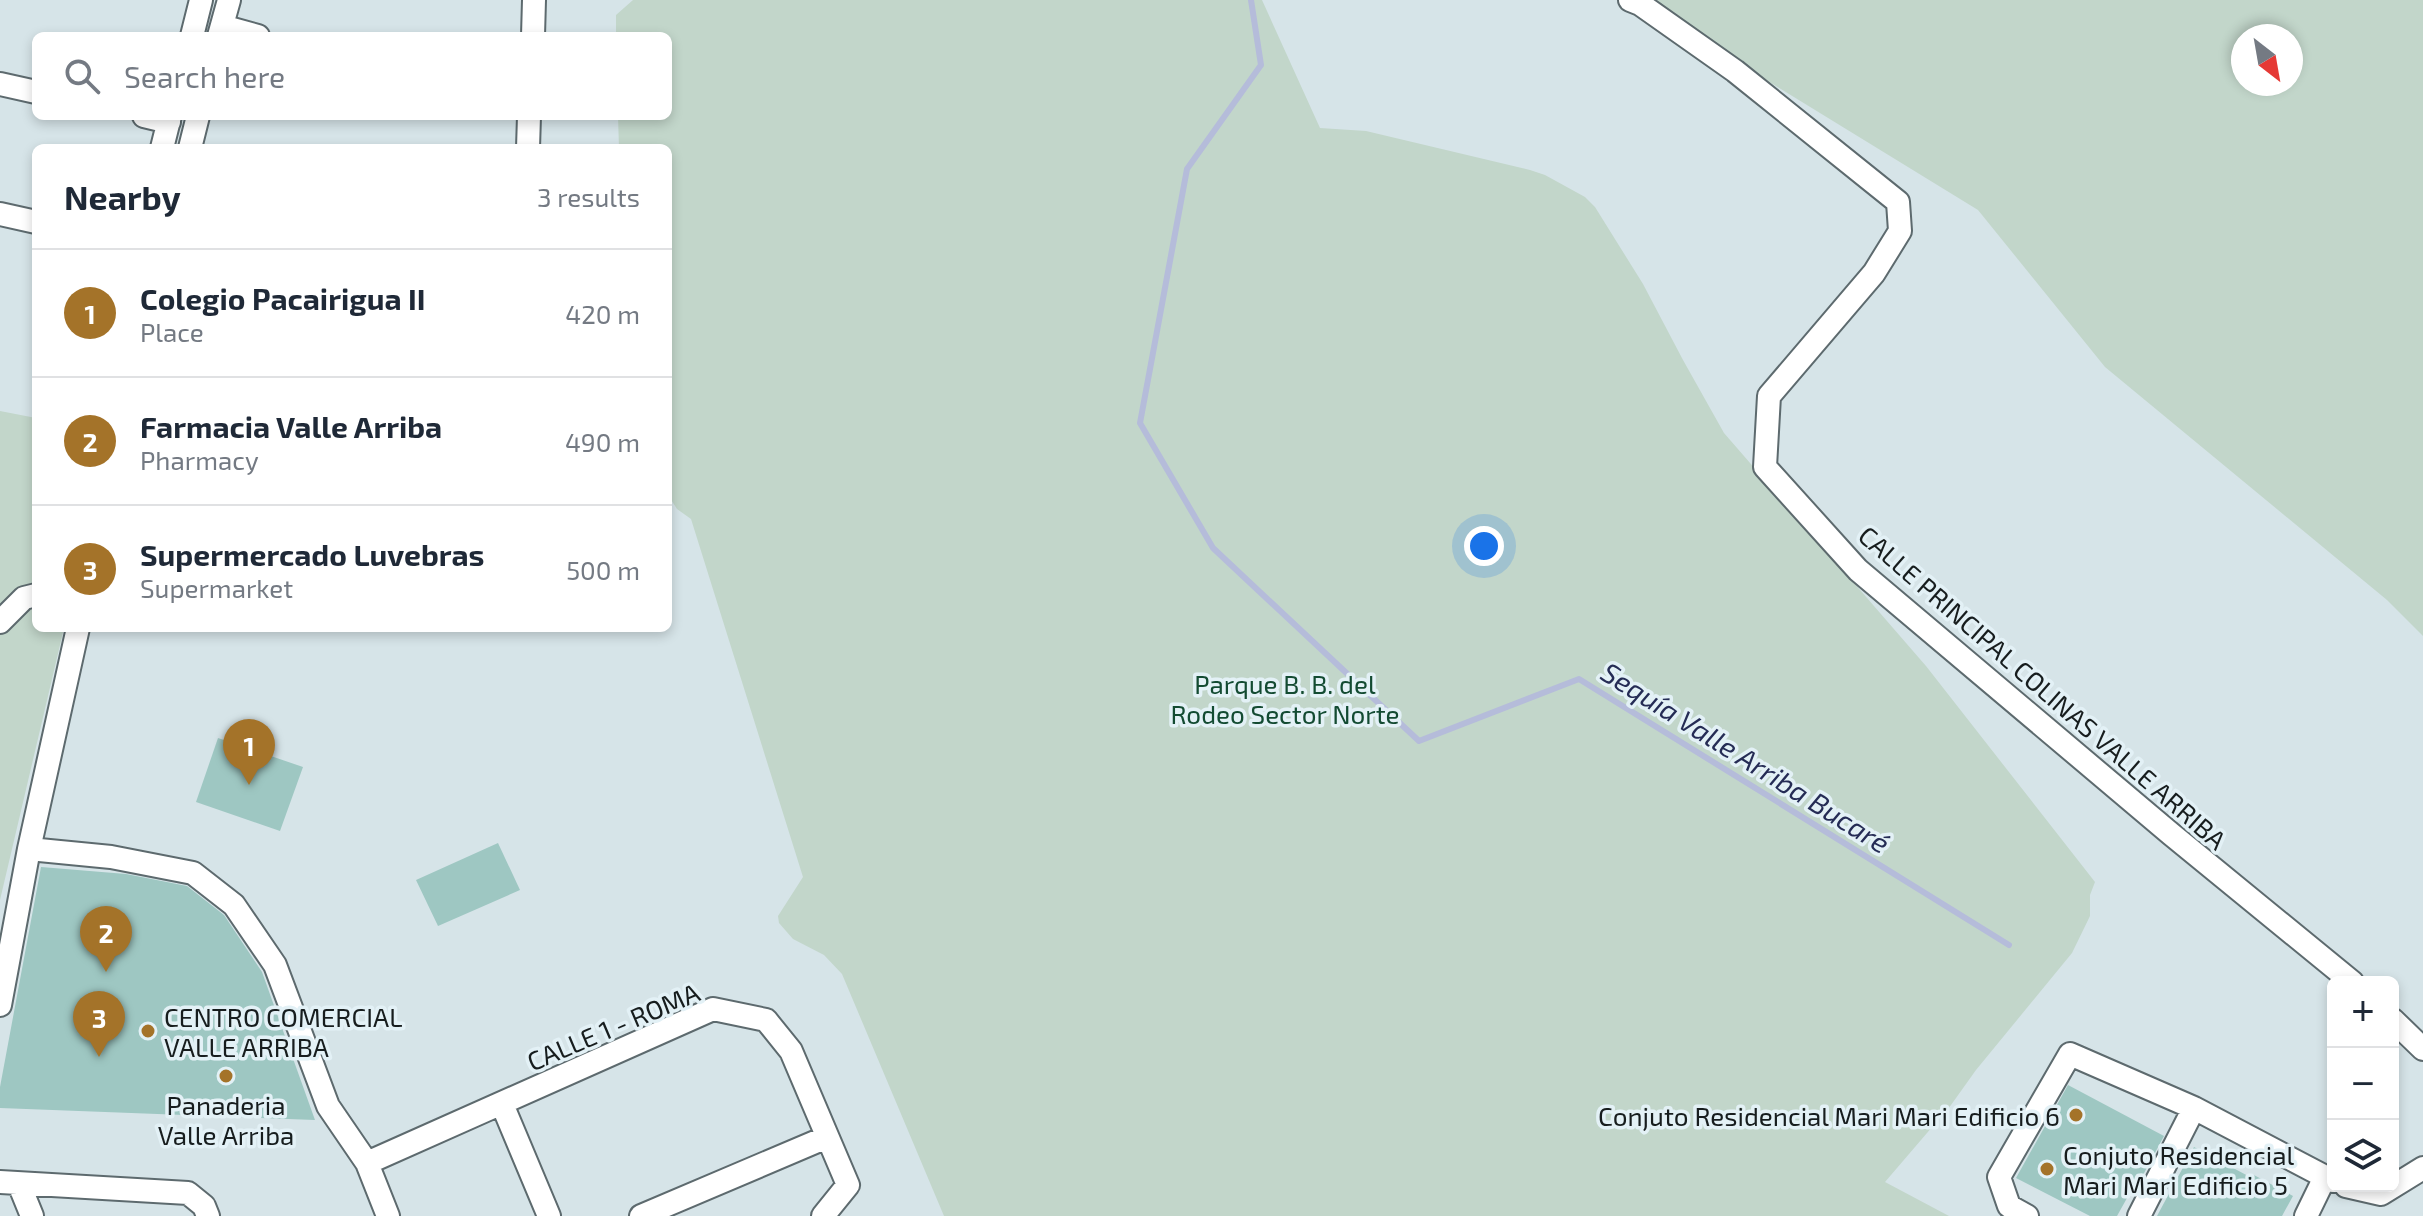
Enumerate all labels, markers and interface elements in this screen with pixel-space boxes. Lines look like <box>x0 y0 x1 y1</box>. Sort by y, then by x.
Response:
north arrow <box>2231 24 2303 96</box>
search box <box>32 32 672 120</box>
icon: search <box>60 54 104 98</box>
text: Search here <box>124 58 285 94</box>
text: Nearby <box>64 176 181 217</box>
text: 3 results <box>537 181 640 212</box>
text: Colegio Pacairigua II <box>140 280 426 316</box>
text: 1 <box>84 298 96 329</box>
text: 420 m <box>565 298 640 329</box>
text: Place <box>140 316 204 347</box>
text: Farmacia Valle Arriba <box>140 408 442 444</box>
text: 2 <box>82 426 98 457</box>
text: 490 m <box>565 426 640 457</box>
text: Pharmacy <box>140 444 259 475</box>
street label: CALLE PRINCIPAL COLINAS VALLE ARRIBA <box>1853 519 2233 855</box>
your location <box>1464 526 1504 566</box>
text: Supermercado Luvebras <box>140 536 485 572</box>
text: 3 <box>83 554 97 585</box>
text: 500 m <box>566 554 640 585</box>
text: Supermarket <box>140 572 293 603</box>
water label: Sequía Valle Arriba Bucaré <box>1596 654 1896 860</box>
park label: Parque B. B. del Rodeo Sector Norte <box>1170 668 1400 729</box>
pin: 1 <box>223 719 275 785</box>
pin: 2 <box>80 906 132 972</box>
street label: CALLE 1 - ROMA <box>522 976 704 1076</box>
map controls <box>2327 976 2399 1192</box>
button: + <box>2327 976 2399 1048</box>
pin: 3 <box>73 991 125 1057</box>
place label: CENTRO COMERCIAL VALLE ARRIBA <box>164 1001 403 1062</box>
marker: CENTRO COMERCIAL VALLE ARRIBA <box>139 1022 157 1040</box>
button: − <box>2327 1048 2399 1120</box>
marker: Panaderia Valle Arriba <box>217 1067 235 1085</box>
place label: Panaderia Valle Arriba <box>158 1089 294 1150</box>
place label: Conjuto Residencial Mari Mari Edificio 6 <box>1598 1100 2060 1131</box>
marker: Conjuto Residencial Mari Mari Edificio 6 <box>2067 1106 2085 1124</box>
button: layers <box>2327 1120 2399 1192</box>
place label: Conjuto Residencial Mari Mari Edificio 5 <box>2063 1139 2294 1200</box>
marker: Conjuto Residencial Mari Mari Edificio 5 <box>2038 1160 2056 1178</box>

